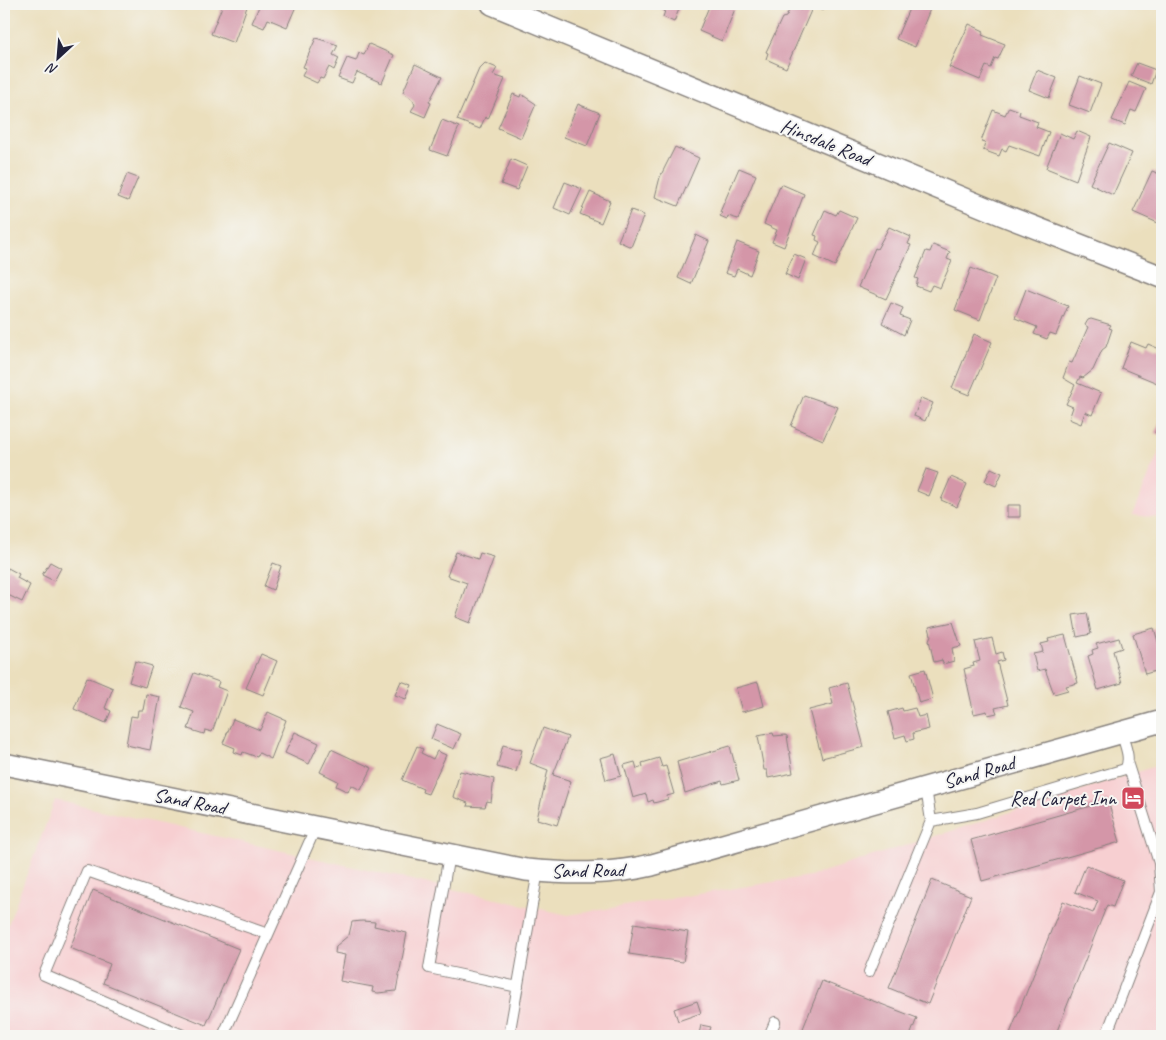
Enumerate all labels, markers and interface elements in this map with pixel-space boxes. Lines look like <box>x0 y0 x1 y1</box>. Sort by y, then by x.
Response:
north arrow <box>32 32 82 82</box>
text: N <box>43 59 60 79</box>
street label: Hinsdale Road <box>777 113 877 173</box>
street label: Sand Road <box>941 750 1021 795</box>
street label: Sand Road <box>152 782 231 821</box>
hotel icon: Red Carpet Inn <box>1120 785 1146 811</box>
place label: Red Carpet Inn <box>1010 786 1117 811</box>
street label: Sand Road <box>551 857 628 884</box>

